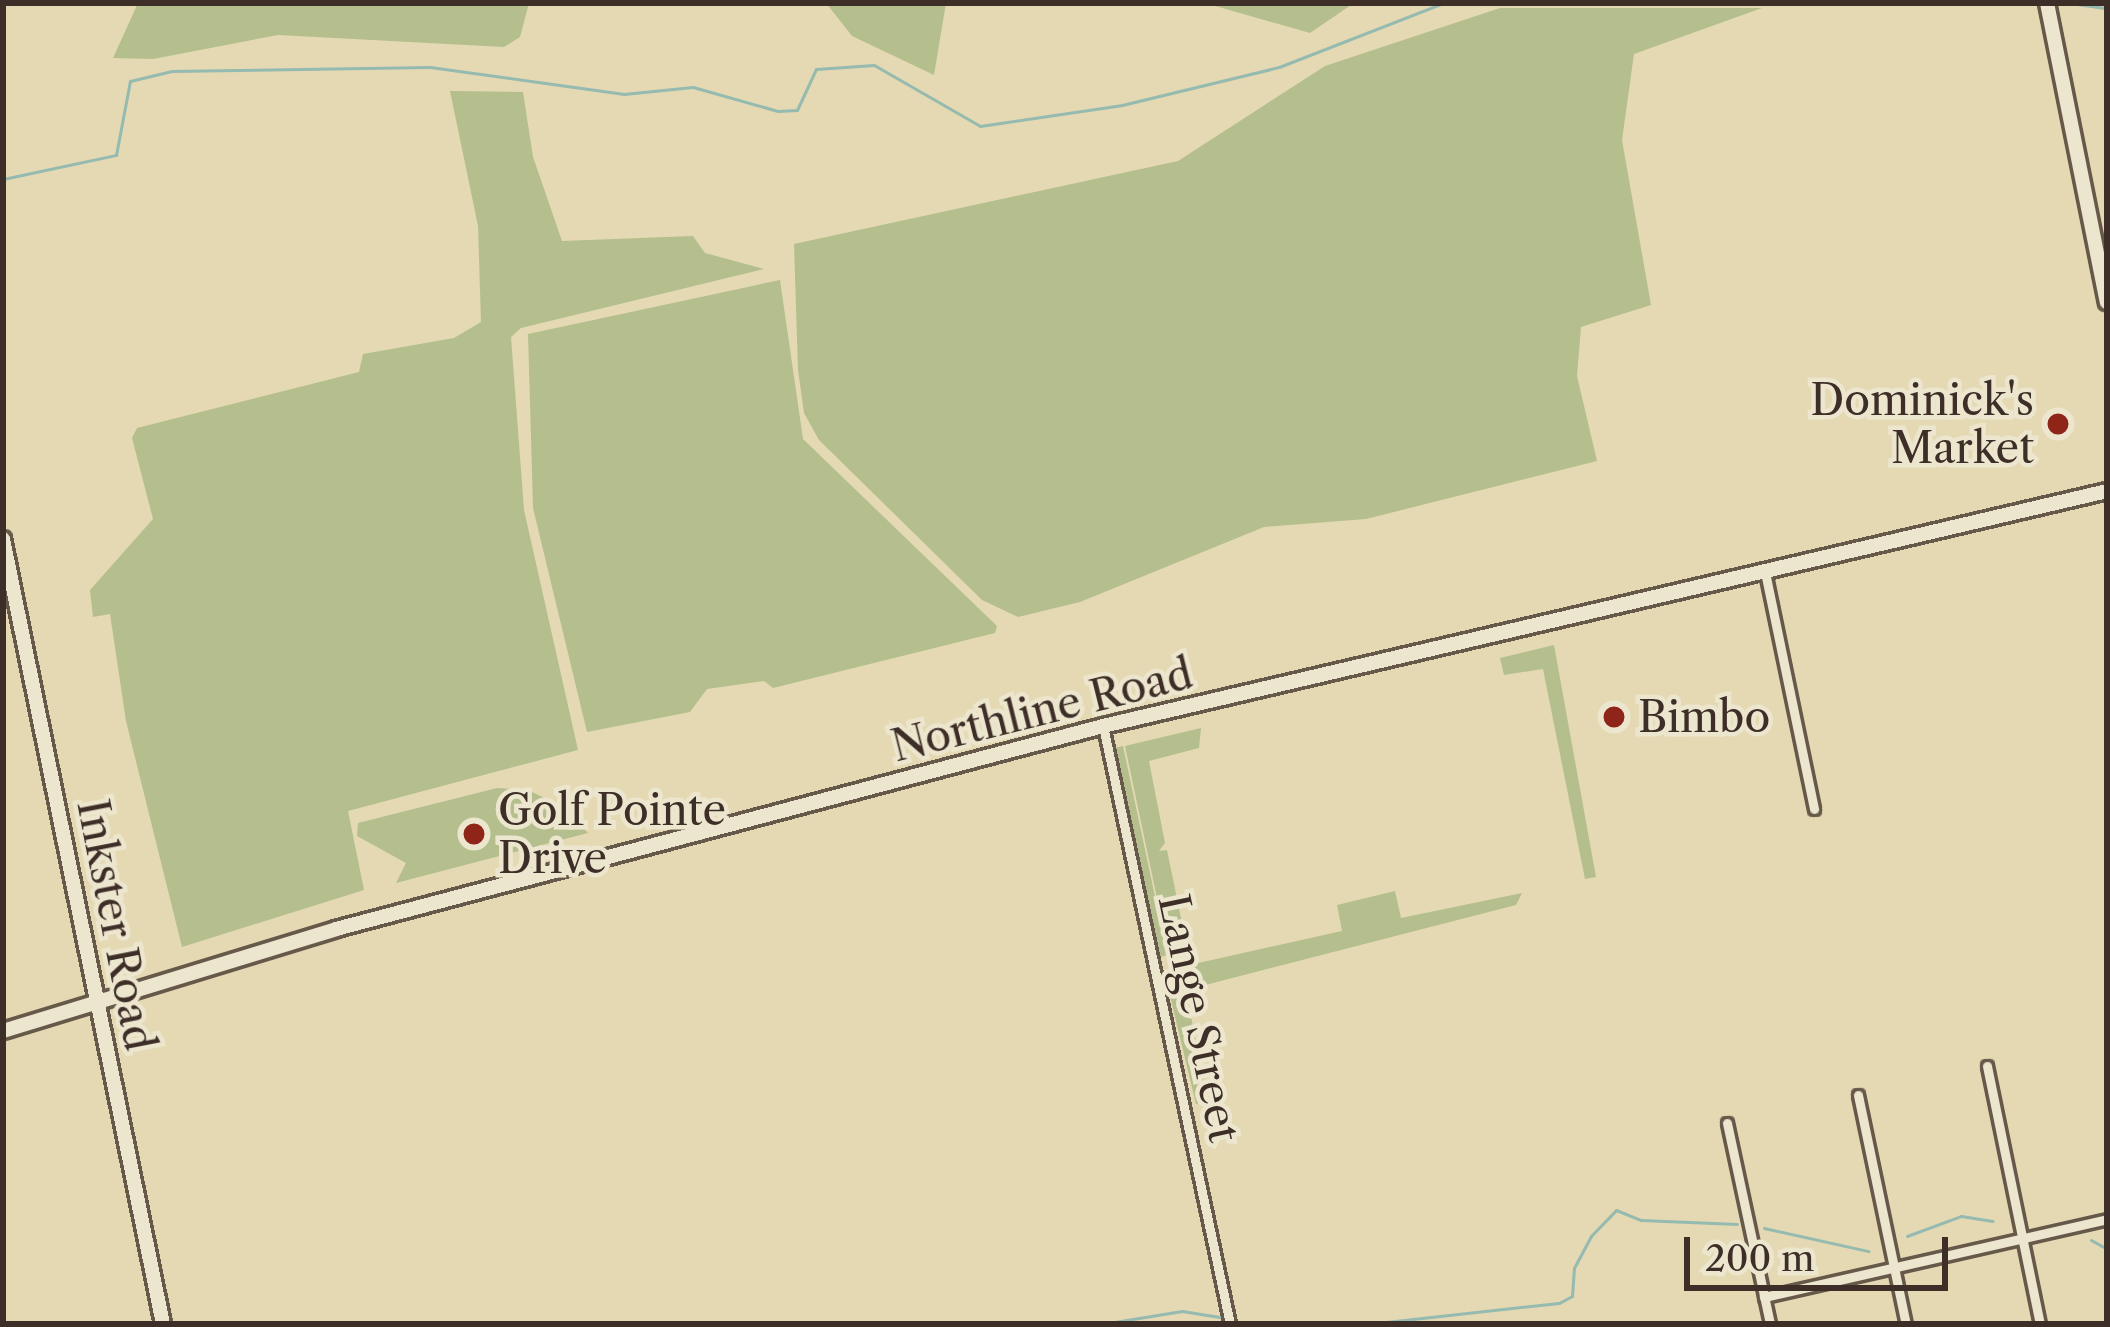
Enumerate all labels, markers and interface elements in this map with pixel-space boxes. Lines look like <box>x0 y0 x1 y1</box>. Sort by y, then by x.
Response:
place label: Dominick's Market <box>1810 375 2034 474</box>
marker: Dominick's Market <box>2045 411 2071 437</box>
street label: Northline Road <box>886 648 1198 772</box>
place label: Bimbo <box>1638 692 1770 742</box>
marker: Bimbo <box>1601 704 1627 730</box>
place label: Golf Pointe Drive <box>498 785 726 884</box>
street label: Inkster Road <box>67 795 165 1055</box>
marker: Golf Pointe Drive <box>461 821 487 847</box>
street label: Lange Street <box>1148 890 1250 1146</box>
scale bar <box>1690 1213 1954 1287</box>
text: 200 m <box>1705 1236 1814 1280</box>

